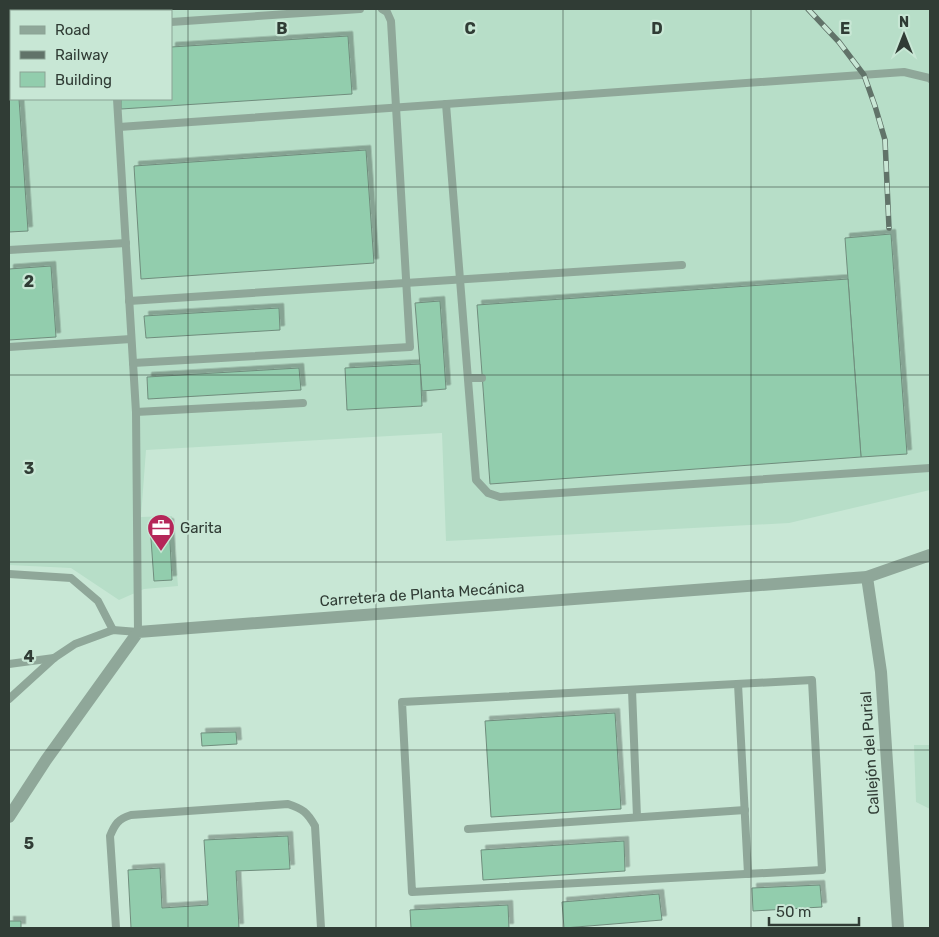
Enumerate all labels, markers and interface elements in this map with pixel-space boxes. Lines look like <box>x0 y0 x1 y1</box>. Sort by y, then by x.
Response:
legend <box>10 10 172 100</box>
north arrow <box>879 10 929 60</box>
text: N <box>899 14 909 31</box>
text: B <box>276 19 288 38</box>
text: C <box>464 19 476 38</box>
text: D <box>651 19 663 38</box>
text: E <box>840 19 850 38</box>
text: Road <box>55 21 91 39</box>
text: Railway <box>55 46 109 64</box>
text: Building <box>55 71 112 89</box>
text: 2 <box>24 272 34 291</box>
text: 3 <box>24 459 34 478</box>
office icon: Garita <box>146 513 176 552</box>
place label: Garita <box>180 519 222 537</box>
street label: Carretera de Planta Mecánica <box>319 578 525 610</box>
text: 4 <box>24 647 35 666</box>
street label: Callejón del Purial <box>857 691 883 815</box>
text: 5 <box>24 834 34 853</box>
scale bar <box>769 894 859 926</box>
text: 50 m <box>776 903 811 921</box>

